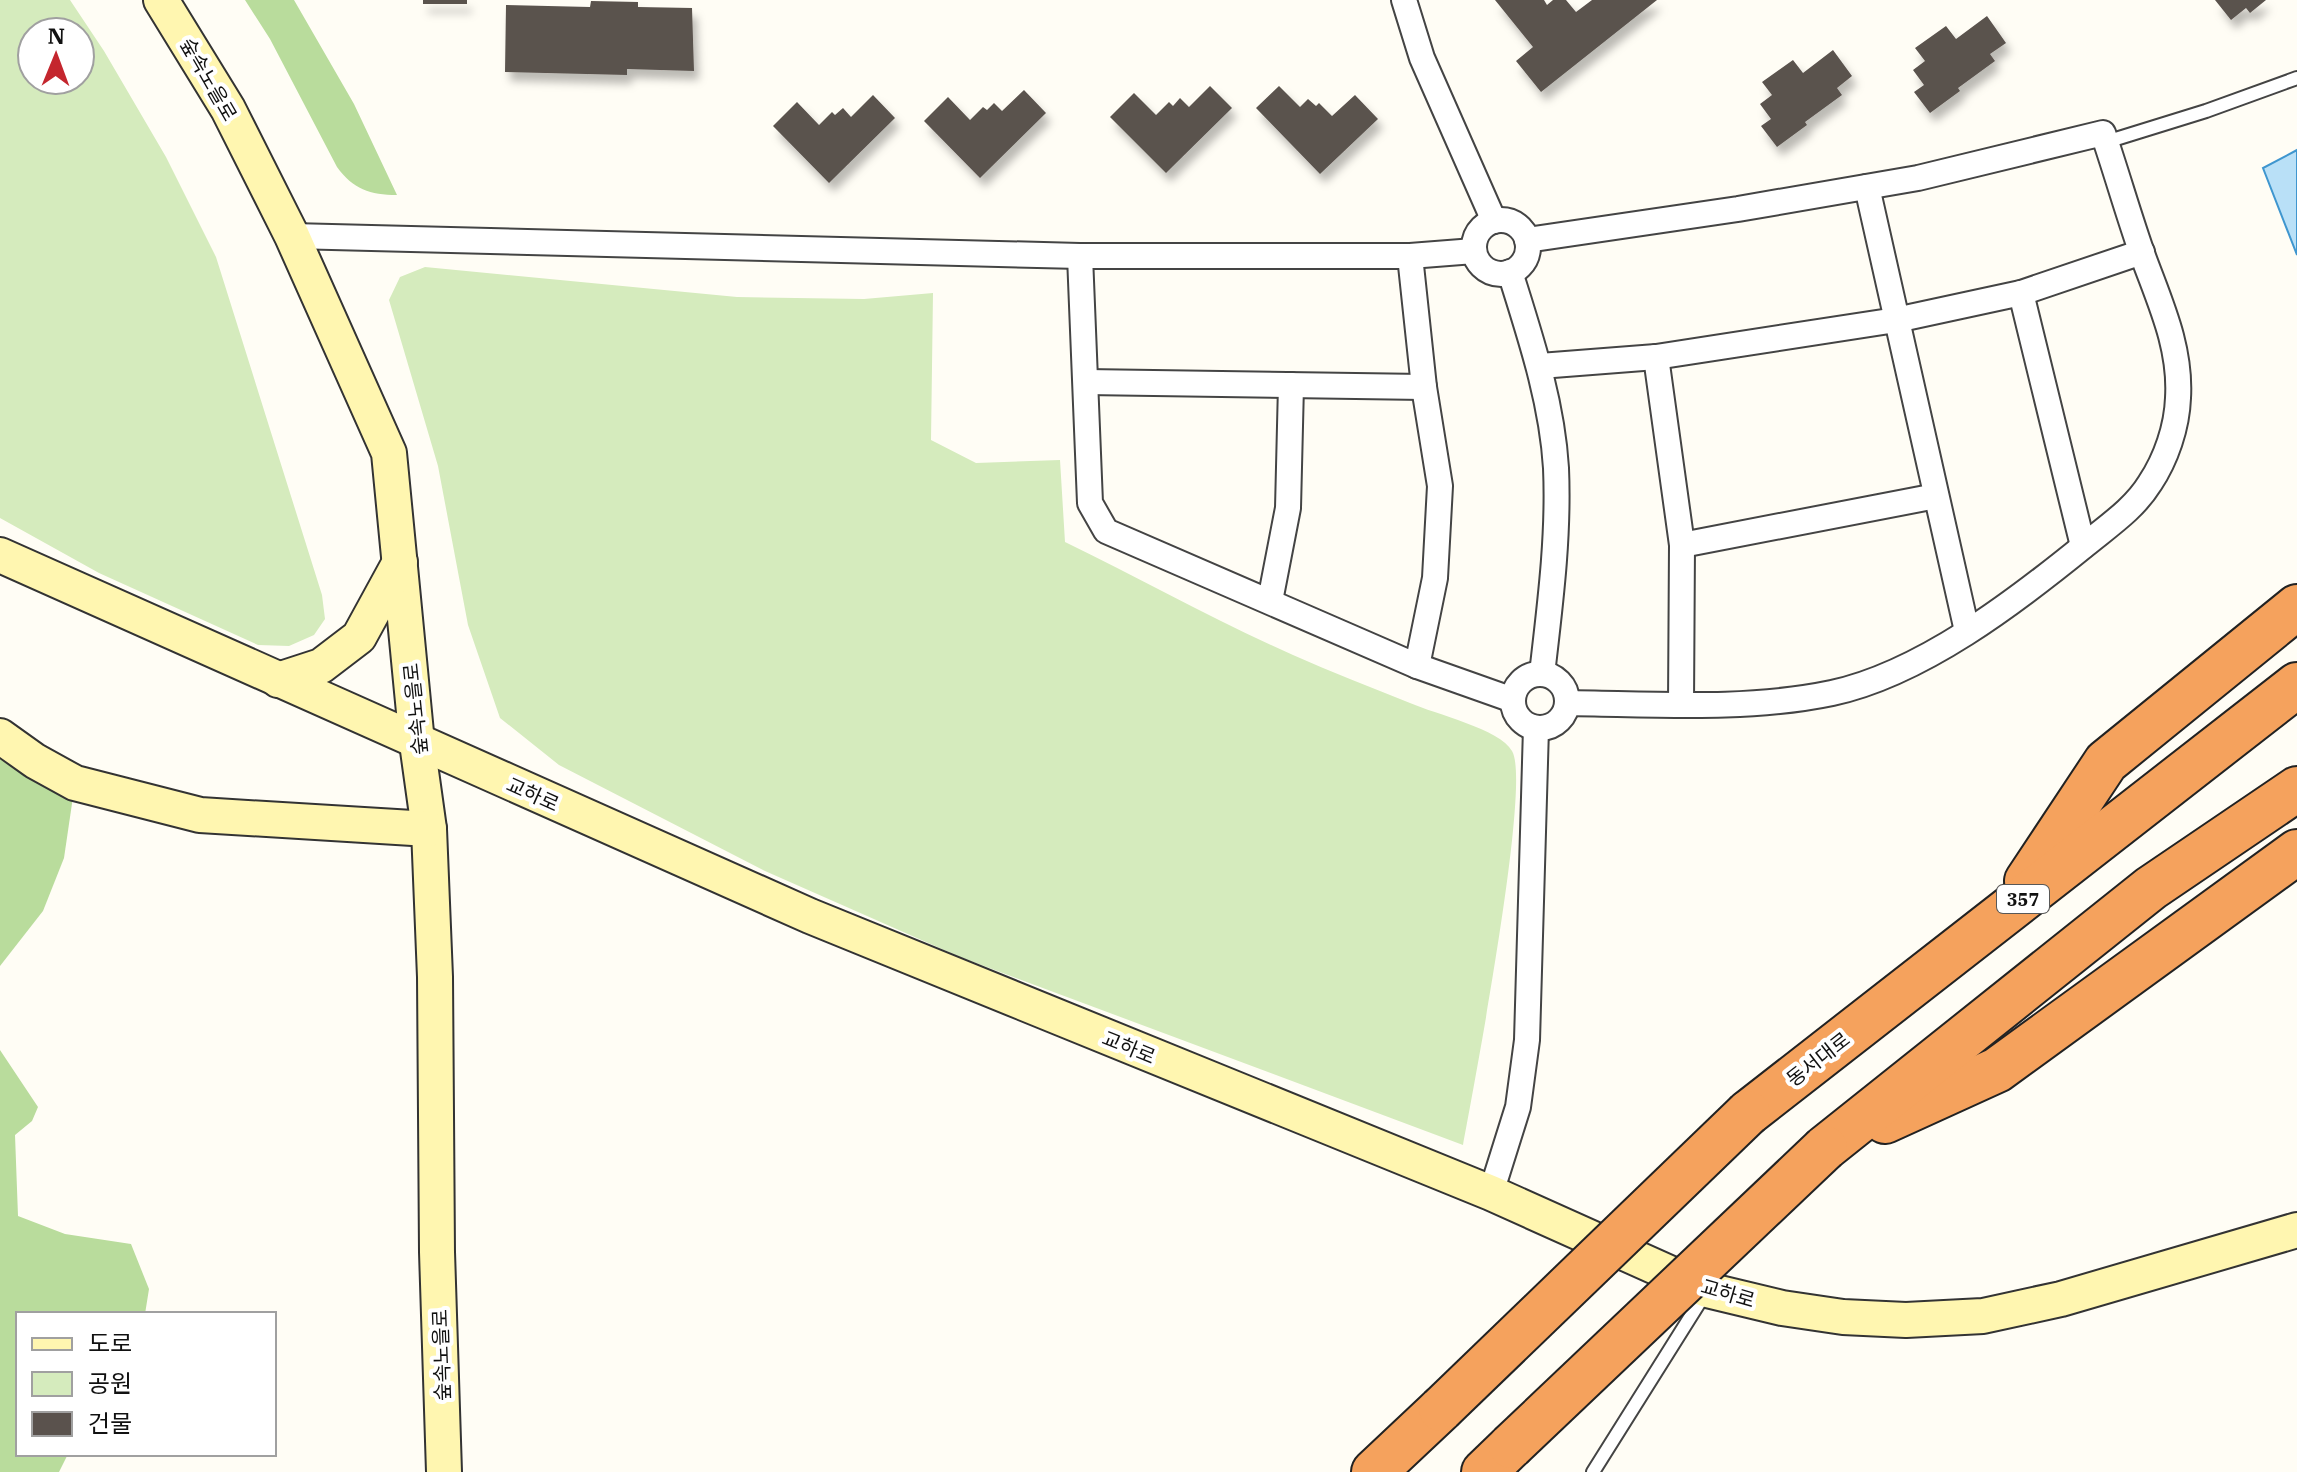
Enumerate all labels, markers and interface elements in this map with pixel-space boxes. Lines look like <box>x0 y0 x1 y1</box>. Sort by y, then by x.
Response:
north arrow <box>16 16 96 96</box>
text: N <box>47 21 65 50</box>
street label: 숲속노을로 <box>174 32 244 126</box>
street label: 숲속노을로 <box>397 662 433 756</box>
street label: 교하로 <box>502 770 564 818</box>
road number: 357 <box>1997 885 2049 913</box>
street label: 교하로 <box>1098 1024 1160 1070</box>
street label: 동서대로 <box>1781 1026 1855 1092</box>
street label: 교하로 <box>1698 1272 1758 1314</box>
street label: 숲속노을로 <box>426 1309 456 1401</box>
legend <box>16 1312 276 1456</box>
text: 도로 <box>88 1327 132 1359</box>
text: 공원 <box>88 1367 132 1399</box>
text: 건물 <box>88 1407 132 1439</box>

